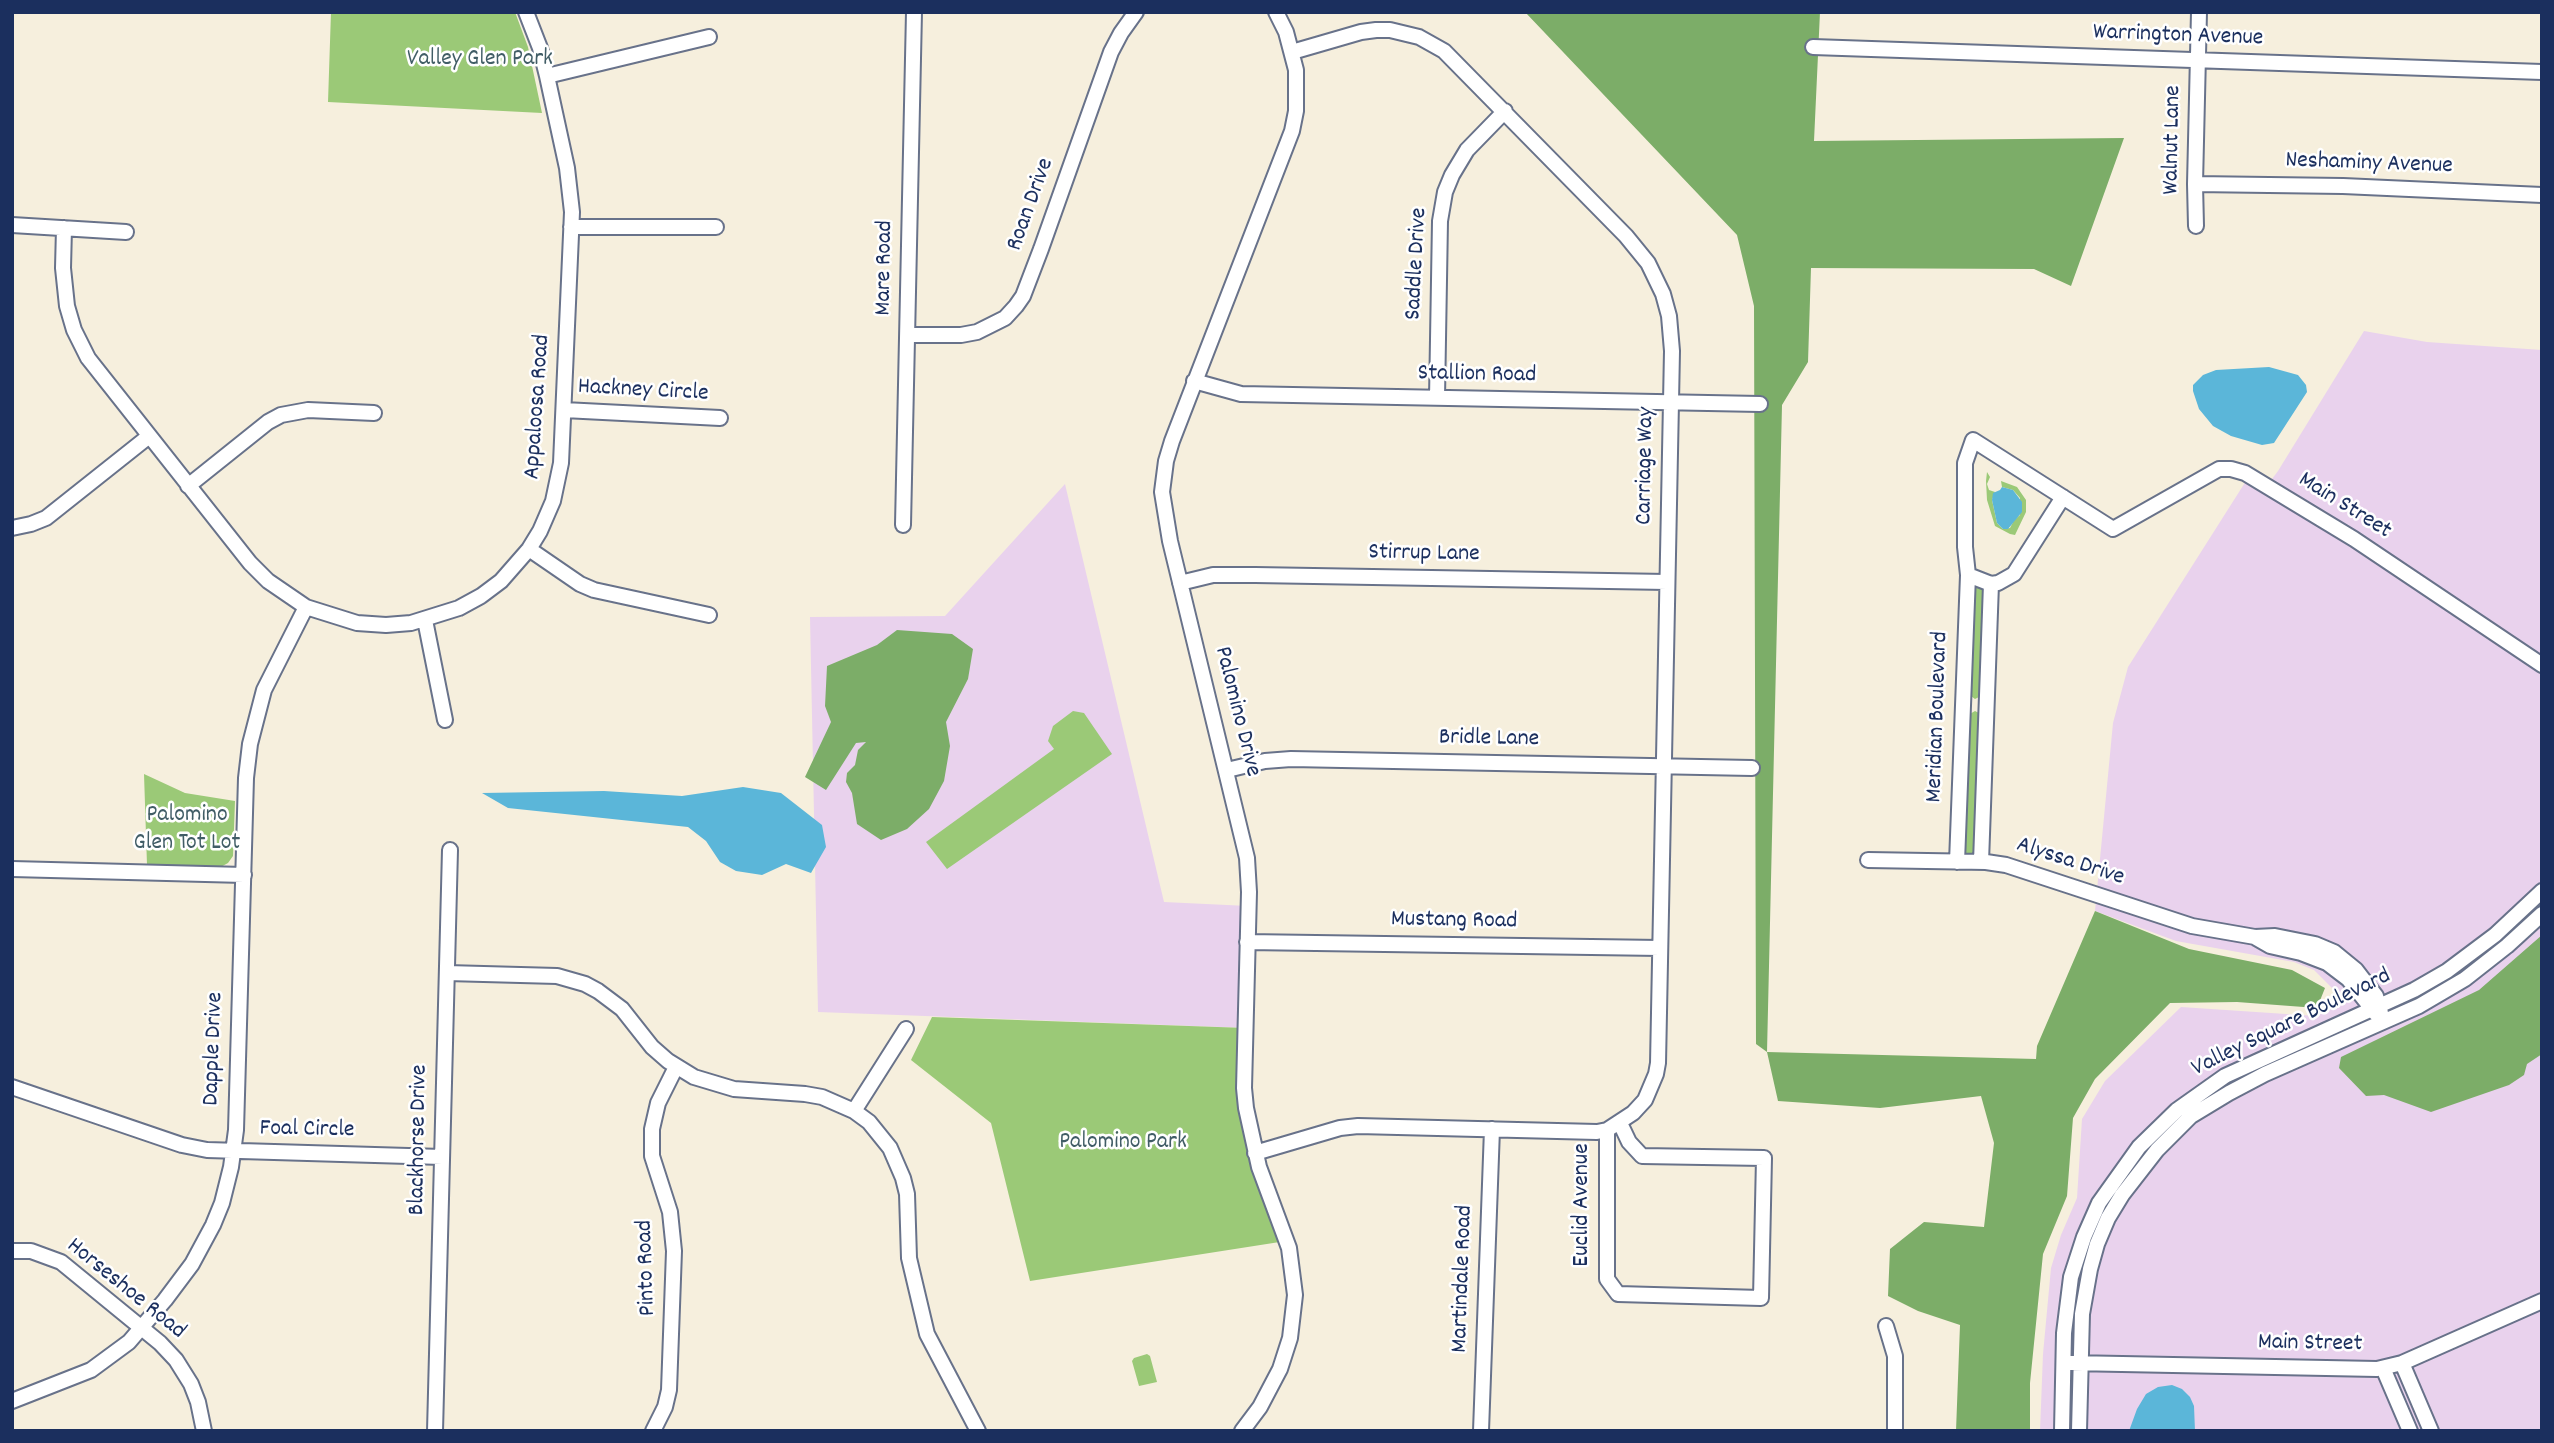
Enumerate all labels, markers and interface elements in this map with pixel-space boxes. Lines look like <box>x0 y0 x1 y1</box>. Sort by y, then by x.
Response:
street label: Warrington Avenue <box>2092 20 2264 54</box>
park label: Valley Glen Park <box>407 47 553 75</box>
street label: Walnut Lane <box>2159 85 2189 195</box>
street label: Neshaminy Avenue <box>2285 148 2453 182</box>
street label: Roan Drive <box>1002 155 1062 255</box>
street label: Saddle Drive <box>1401 207 1435 321</box>
street label: Mare Road <box>871 220 901 316</box>
street label: Appaloosa Road <box>520 334 558 480</box>
street label: Stallion Road <box>1417 361 1537 391</box>
street label: Hackney Circle <box>577 374 709 410</box>
street label: Carriage Way <box>1632 407 1662 525</box>
street label: Main Street <box>2292 467 2396 547</box>
street label: Stirrup Lane <box>1368 540 1480 570</box>
street label: Meridian Boulevard <box>1922 631 1956 803</box>
street label: Palomino Drive <box>1206 644 1266 780</box>
street label: Bridle Lane <box>1439 725 1539 755</box>
park label: Palomino Glen Tot Lot <box>134 803 240 859</box>
street label: Alyssa Drive <box>2012 832 2128 894</box>
street label: Mustang Road <box>1390 906 1518 938</box>
street label: Valley Square Boulevard <box>2188 963 2396 1085</box>
street label: Dapple Drive <box>199 992 231 1106</box>
street label: Blackhorse Drive <box>404 1064 436 1216</box>
street label: Foal Circle <box>259 1116 355 1146</box>
park label: Palomino Park <box>1059 1130 1187 1158</box>
street label: Euclid Avenue <box>1570 1143 1598 1267</box>
street label: Martindale Road <box>1447 1205 1481 1353</box>
street label: Pinto Road <box>632 1219 664 1317</box>
street label: Horseshoe Road <box>59 1233 191 1347</box>
street label: Main Street <box>2257 1330 2363 1360</box>

